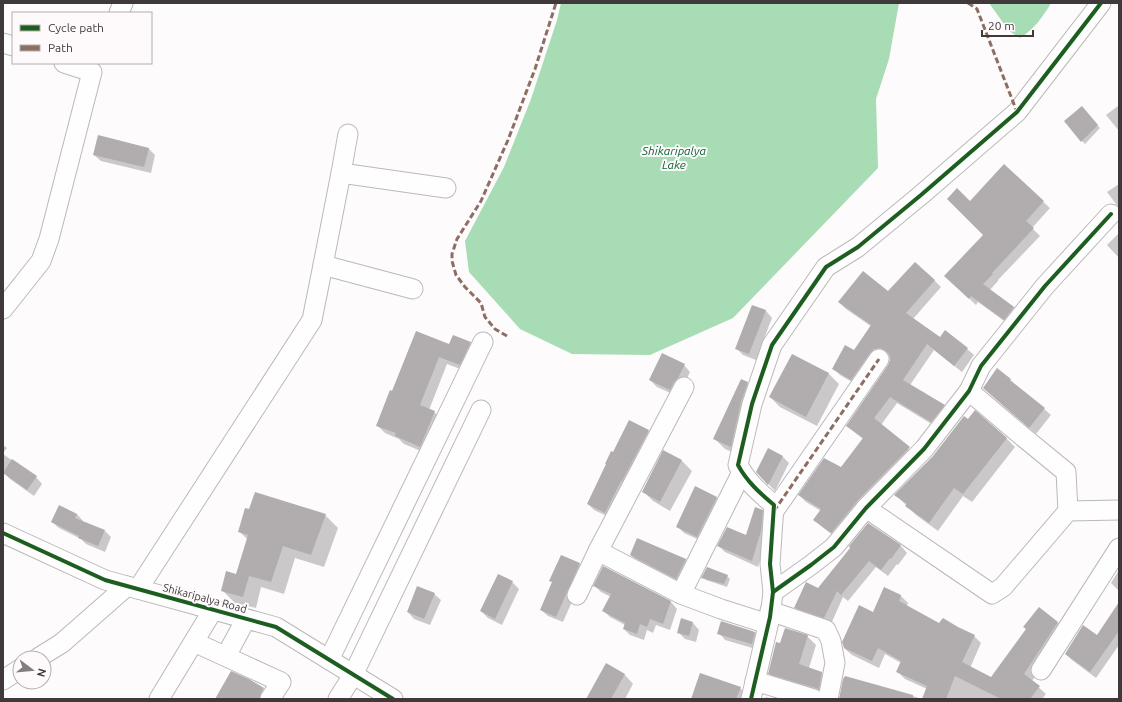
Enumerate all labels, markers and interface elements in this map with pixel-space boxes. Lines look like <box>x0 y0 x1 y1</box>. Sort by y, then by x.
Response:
legend <box>12 12 152 64</box>
scale bar <box>982 12 1033 38</box>
text: 20 m <box>988 19 1015 32</box>
text: Cycle path <box>48 21 104 34</box>
text: Path <box>48 41 73 54</box>
water label: Shikaripalya Lake <box>641 144 707 171</box>
street label: Shikaripalya Road <box>162 581 248 615</box>
north arrow <box>12 650 52 690</box>
text: N <box>35 667 49 678</box>

